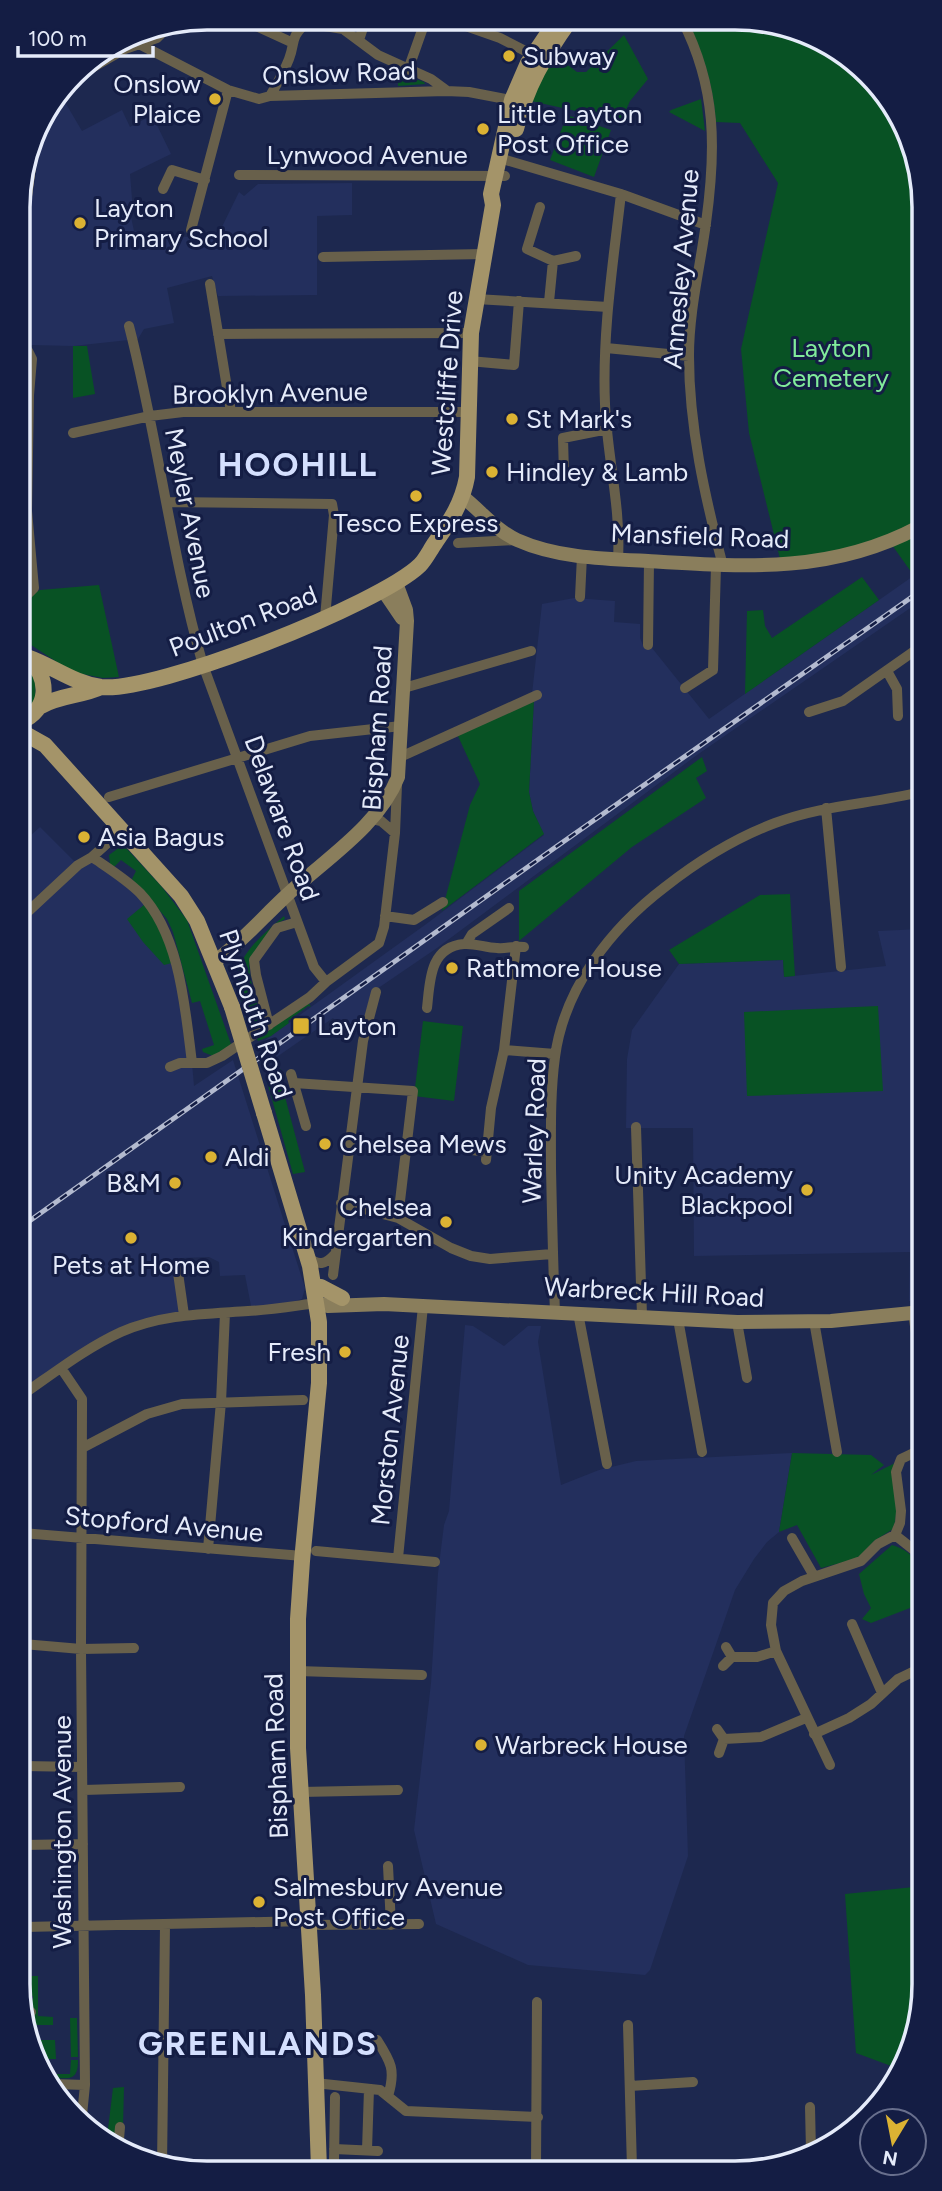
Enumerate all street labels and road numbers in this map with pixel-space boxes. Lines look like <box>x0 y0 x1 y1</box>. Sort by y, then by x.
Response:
street label: Onslow Road <box>262 54 416 92</box>
street label: Lynwood Avenue <box>266 139 468 171</box>
street label: Annesley Avenue <box>656 168 706 370</box>
street label: Westcliffe Drive <box>425 289 469 477</box>
street label: Brooklyn Avenue <box>172 375 368 411</box>
street label: Meyler Avenue <box>158 425 222 601</box>
street label: Mansfield Road <box>610 517 790 555</box>
street label: Poulton Road <box>165 578 321 664</box>
street label: Bispham Road <box>355 644 399 812</box>
street label: Delaware Road <box>237 731 327 905</box>
street label: Plymouth Road <box>212 925 300 1103</box>
street label: Warley Road <box>515 1058 553 1204</box>
street label: Warbreck Hill Road <box>543 1270 765 1314</box>
street label: Morston Avenue <box>364 1333 416 1527</box>
street label: Stopford Avenue <box>63 1499 265 1549</box>
street label: Bispham Road <box>257 1673 295 1839</box>
street label: Washington Avenue <box>46 1715 78 1949</box>

